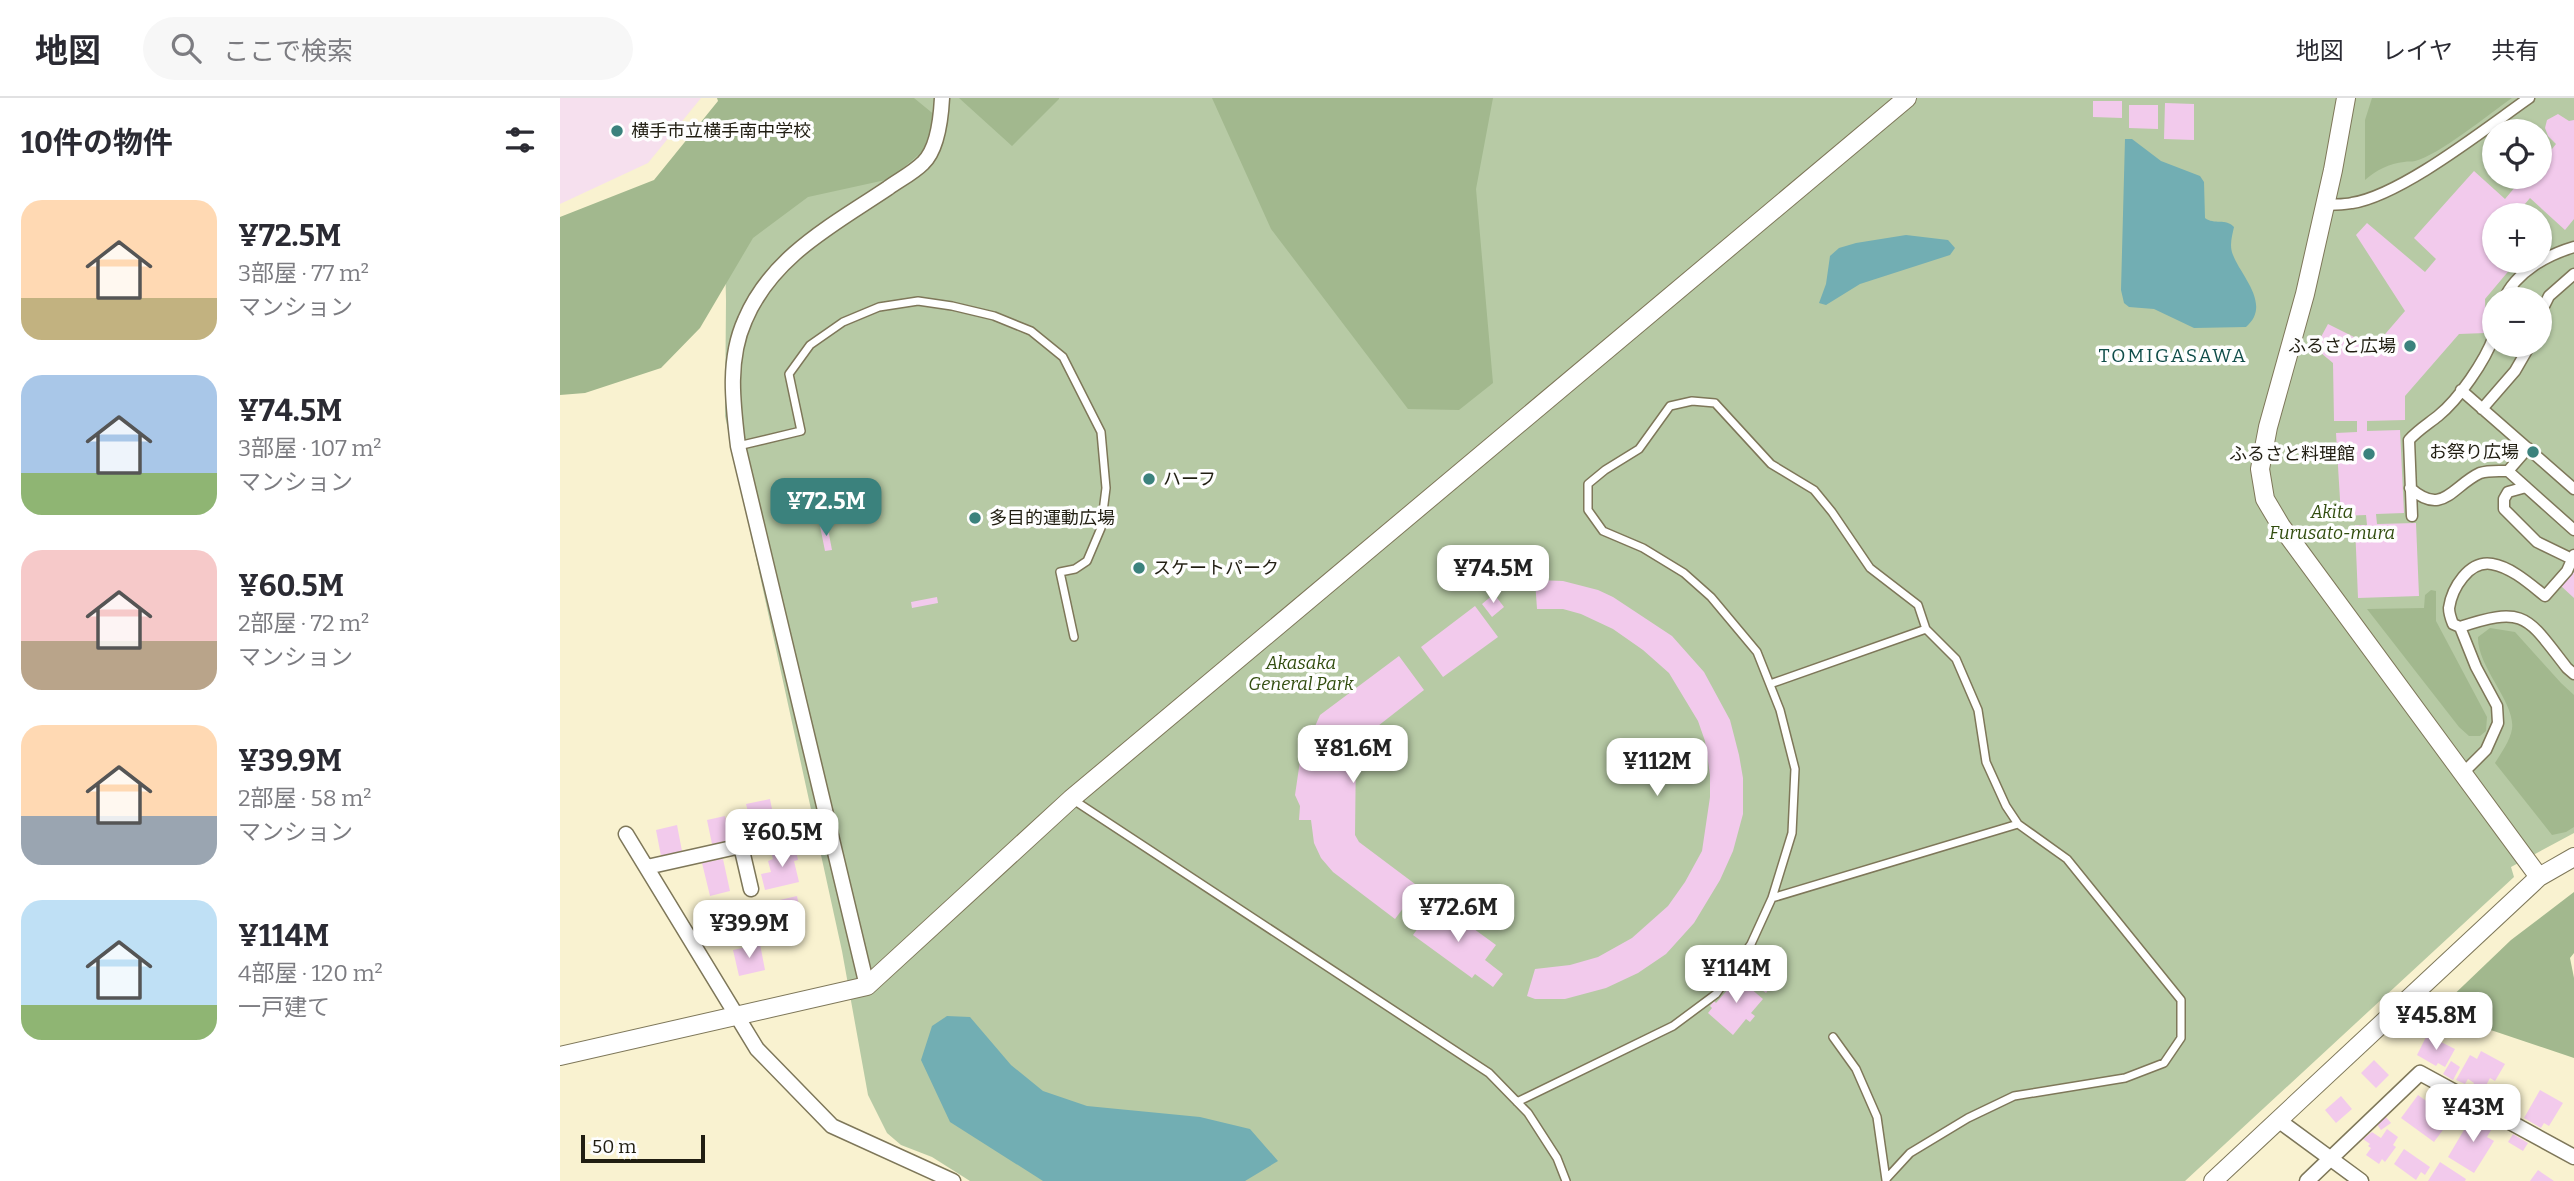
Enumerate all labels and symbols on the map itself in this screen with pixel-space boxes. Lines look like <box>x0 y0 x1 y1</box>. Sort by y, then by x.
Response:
place label: 横手市立横手南中学校 <box>631 120 811 142</box>
marker: 横手市立横手南中学校 <box>609 123 625 139</box>
place label: ふるさと広場 <box>2288 335 2396 357</box>
marker: ふるさと広場 <box>2402 338 2418 354</box>
district label: TOMIGASAWA <box>2099 344 2247 367</box>
place label: お祭り広場 <box>2429 441 2519 463</box>
place label: ふるさと料理館 <box>2229 443 2355 465</box>
marker: お祭り広場 <box>2525 444 2541 460</box>
marker: ふるさと料理館 <box>2361 446 2377 462</box>
place label: ハーフ <box>1163 468 1216 490</box>
marker: ハーフ <box>1141 471 1157 487</box>
pin: ¥72.5M <box>769 478 883 538</box>
park label: Akita Furusato-mura <box>2269 501 2395 544</box>
place label: 多目的運動広場 <box>989 507 1115 529</box>
marker: 多目的運動広場 <box>967 510 983 526</box>
pin: ¥74.5M <box>1436 546 1550 605</box>
place label: スケートパーク <box>1153 557 1279 579</box>
marker: スケートパーク <box>1131 560 1147 576</box>
park label: Akasaka General Park <box>1248 652 1354 695</box>
pin: ¥81.6M <box>1296 726 1410 785</box>
pin: ¥112M <box>1608 738 1706 798</box>
pin: ¥60.5M <box>725 810 839 869</box>
pin: ¥72.6M <box>1401 884 1515 944</box>
pin: ¥39.9M <box>692 900 806 960</box>
pin: ¥114M <box>1687 946 1785 1005</box>
pin: ¥45.8M <box>2379 992 2493 1052</box>
pin: ¥43M <box>2432 1084 2514 1144</box>
scale bar <box>581 1132 705 1164</box>

